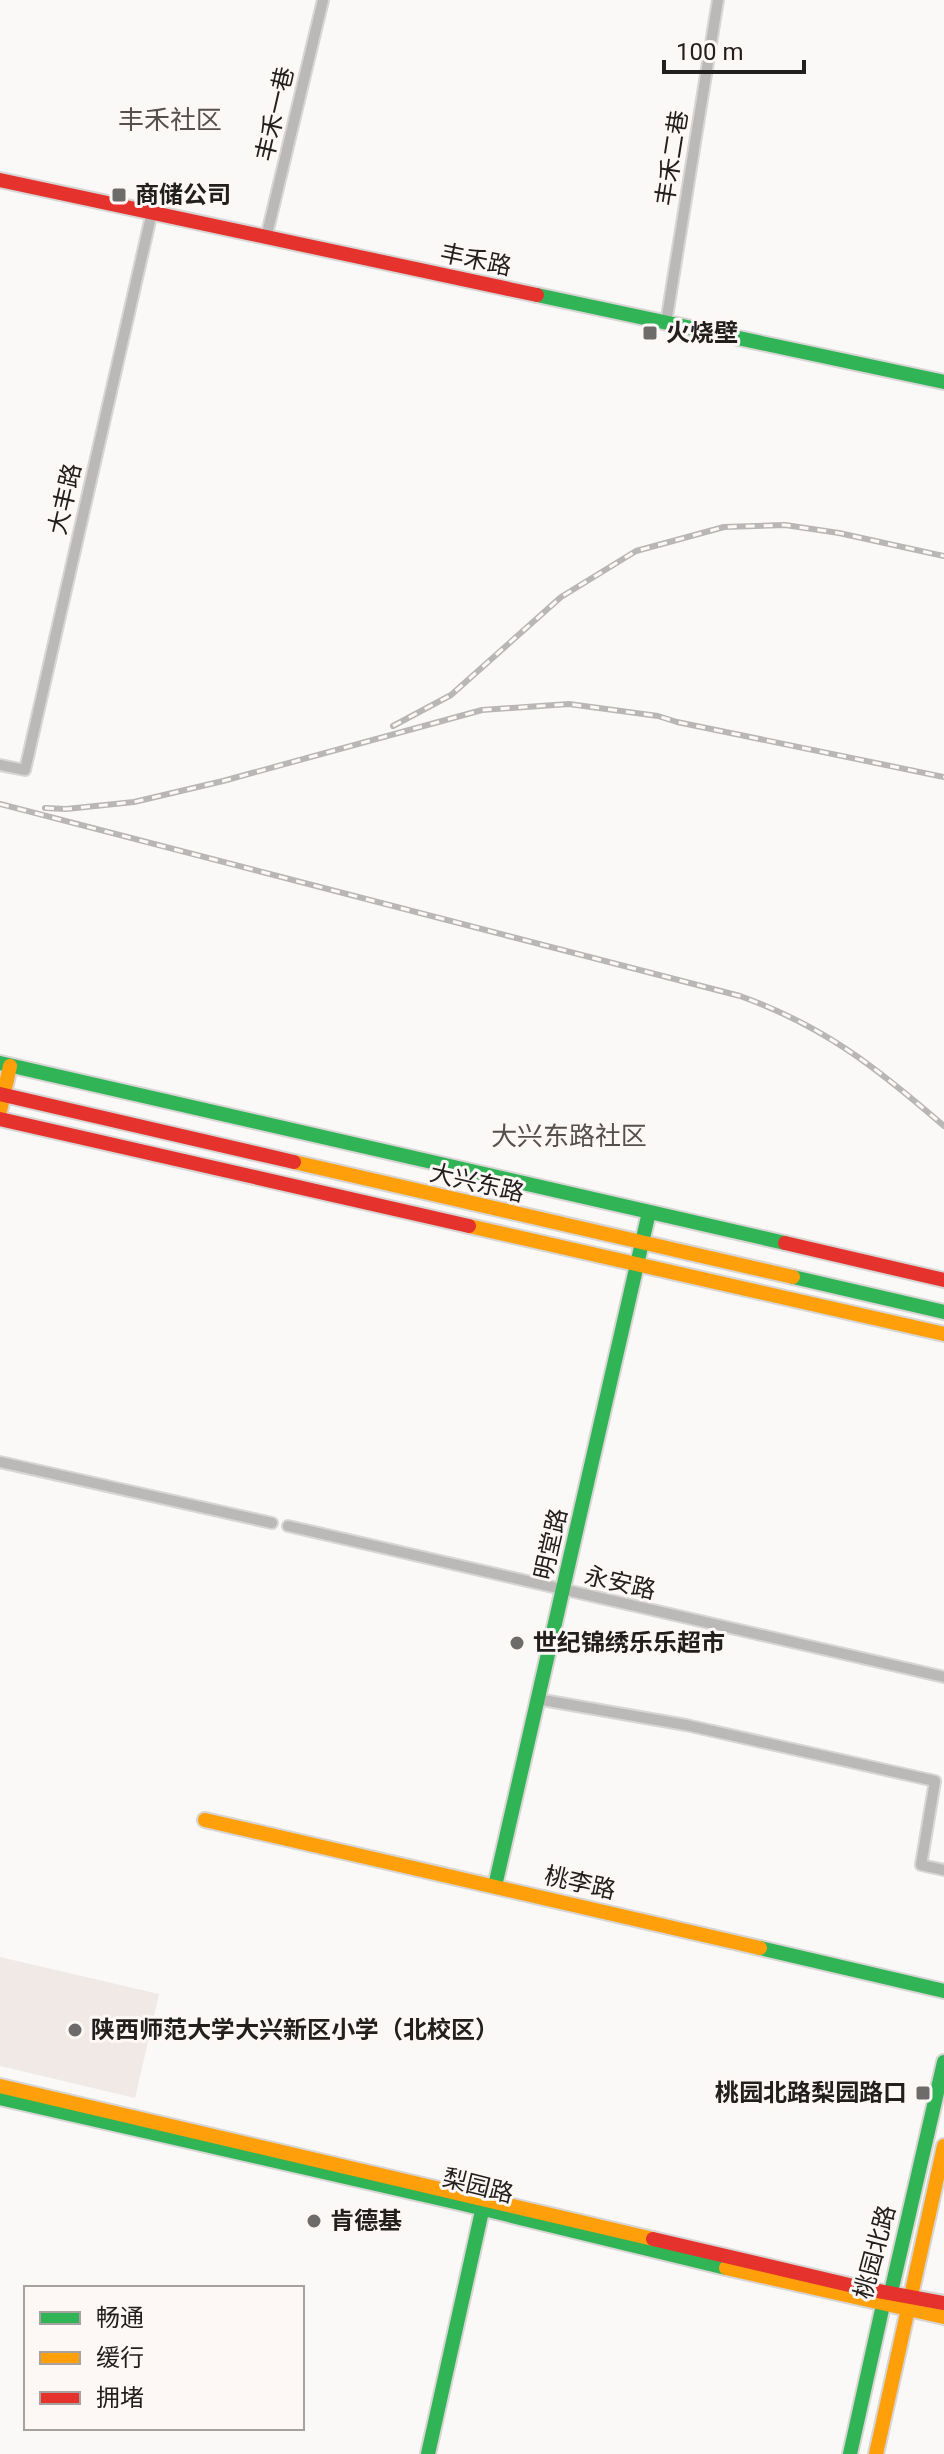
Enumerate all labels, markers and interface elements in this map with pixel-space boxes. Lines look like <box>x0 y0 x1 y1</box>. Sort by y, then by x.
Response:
scale bar <box>664 24 804 74</box>
text: 100 m <box>676 38 743 66</box>
street label: 丰禾一巷 <box>251 64 299 164</box>
district label: 丰禾社区 <box>118 105 222 135</box>
street label: 丰禾二巷 <box>651 108 693 208</box>
place label: 商储公司 <box>135 181 231 209</box>
marker: 商储公司 <box>110 186 128 204</box>
street label: 丰禾路 <box>438 239 514 281</box>
place label: 火烧壁 <box>666 319 738 347</box>
marker: 火烧壁 <box>641 324 659 342</box>
street label: 大丰路 <box>43 461 87 537</box>
district label: 大兴东路社区 <box>491 1121 647 1151</box>
street label: 大兴东路 <box>427 1159 527 1207</box>
street label: 明堂路 <box>529 1506 573 1582</box>
street label: 永安路 <box>582 1561 658 1605</box>
place label: 世纪锦绣乐乐超市 <box>533 1629 725 1657</box>
marker: 世纪锦绣乐乐超市 <box>508 1634 526 1652</box>
street label: 桃李路 <box>542 1861 618 1905</box>
place label: 陕西师范大学大兴新区小学（北校区） <box>91 2016 499 2044</box>
marker: 陕西师范大学大兴新区小学（北校区） <box>66 2021 84 2039</box>
place label: 桃园北路梨园路口 <box>715 2079 907 2107</box>
marker: 桃园北路梨园路口 <box>914 2084 932 2102</box>
street label: 梨园路 <box>440 2164 516 2208</box>
street label: 桃园北路 <box>849 2202 901 2302</box>
place label: 肯德基 <box>330 2207 402 2235</box>
marker: 肯德基 <box>305 2212 323 2230</box>
legend <box>24 2286 304 2430</box>
text: 畅通 <box>96 2304 144 2332</box>
text: 缓行 <box>96 2344 144 2372</box>
text: 拥堵 <box>96 2384 144 2412</box>

